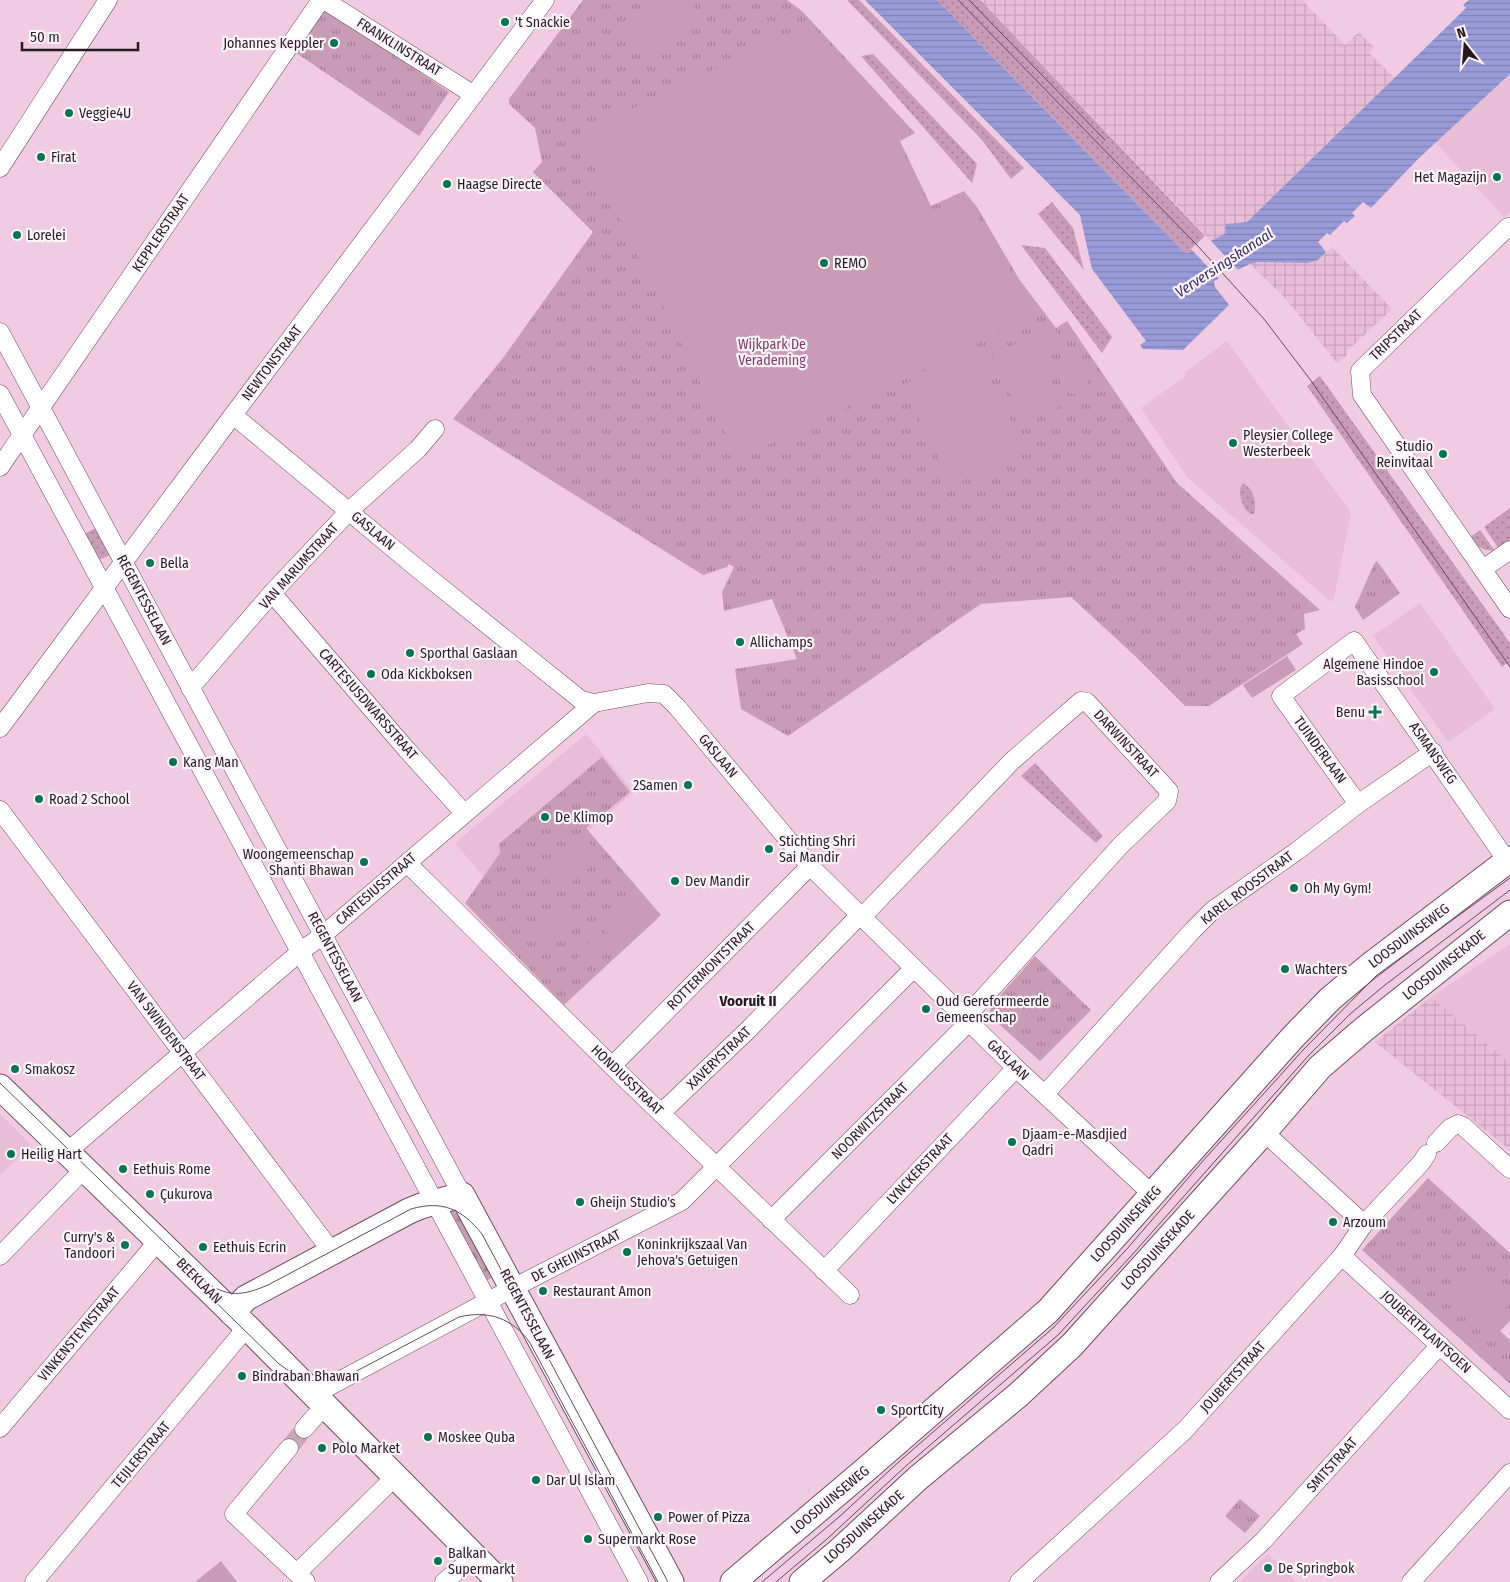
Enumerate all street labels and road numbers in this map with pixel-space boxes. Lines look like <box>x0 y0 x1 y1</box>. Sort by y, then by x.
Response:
street label: FRANKLINSTRAAT <box>354 14 445 80</box>
street label: KEPPLERSTRAAT <box>129 190 194 275</box>
street label: TRIPSTRAAT <box>1366 306 1426 364</box>
street label: NEWTONSTRAAT <box>238 321 306 404</box>
street label: GASLAAN <box>348 508 398 554</box>
street label: VAN MARUMSTRAAT <box>256 519 343 613</box>
street label: REGENTESSELAAN <box>113 552 175 648</box>
street label: CARTESIUSDWARSSTRAAT <box>315 645 421 764</box>
street label: DARWINSTRAAT <box>1090 706 1162 782</box>
street label: TUINDERLAAN <box>1290 713 1350 787</box>
street label: ASMANSWEG <box>1405 719 1461 787</box>
street label: GASLAAN <box>695 731 741 781</box>
street label: KAREL ROOSSTRAAT <box>1197 847 1297 928</box>
street label: CARTESIUSSTRAAT <box>332 849 420 929</box>
street label: LOOSDUINSEWEG <box>1365 900 1453 972</box>
street label: REGENTESSELAAN <box>304 909 366 1005</box>
street label: ROTTERMONTSTRAAT <box>663 918 759 1014</box>
street label: LOOSDUINSEKADE <box>1399 926 1489 1004</box>
street label: VAN SWINDENSTRAAT <box>123 978 209 1084</box>
street label: XAVERYSTRAAT <box>683 1023 755 1093</box>
street label: GASLAAN <box>983 1036 1033 1084</box>
street label: HONDIUSSTRAAT <box>587 1041 667 1119</box>
street label: NOORWITZSTRAAT <box>828 1079 912 1163</box>
street label: LYNCKERSTRAAT <box>883 1130 957 1208</box>
street label: LOOSDUINSEWEG <box>1087 1182 1165 1266</box>
street label: LOOSDUINSEKADE <box>1118 1206 1199 1293</box>
street label: DE GHEIJNSTRAAT <box>528 1226 624 1286</box>
street label: BEEKLAAN <box>173 1255 225 1307</box>
street label: REGENTESSELAAN <box>496 1266 558 1362</box>
street label: VINKENSTEYNSTRAAT <box>35 1283 124 1385</box>
street label: JOUBERTPLANTSOEN <box>1377 1287 1475 1377</box>
street label: JOUBERTSTRAAT <box>1197 1338 1270 1416</box>
street label: TEIJLERSTRAAT <box>108 1418 174 1492</box>
street label: SMITSTRAAT <box>1303 1434 1361 1496</box>
street label: LOOSDUINSEWEG <box>787 1462 873 1538</box>
street label: LOOSDUINSEKADE <box>821 1486 908 1567</box>

